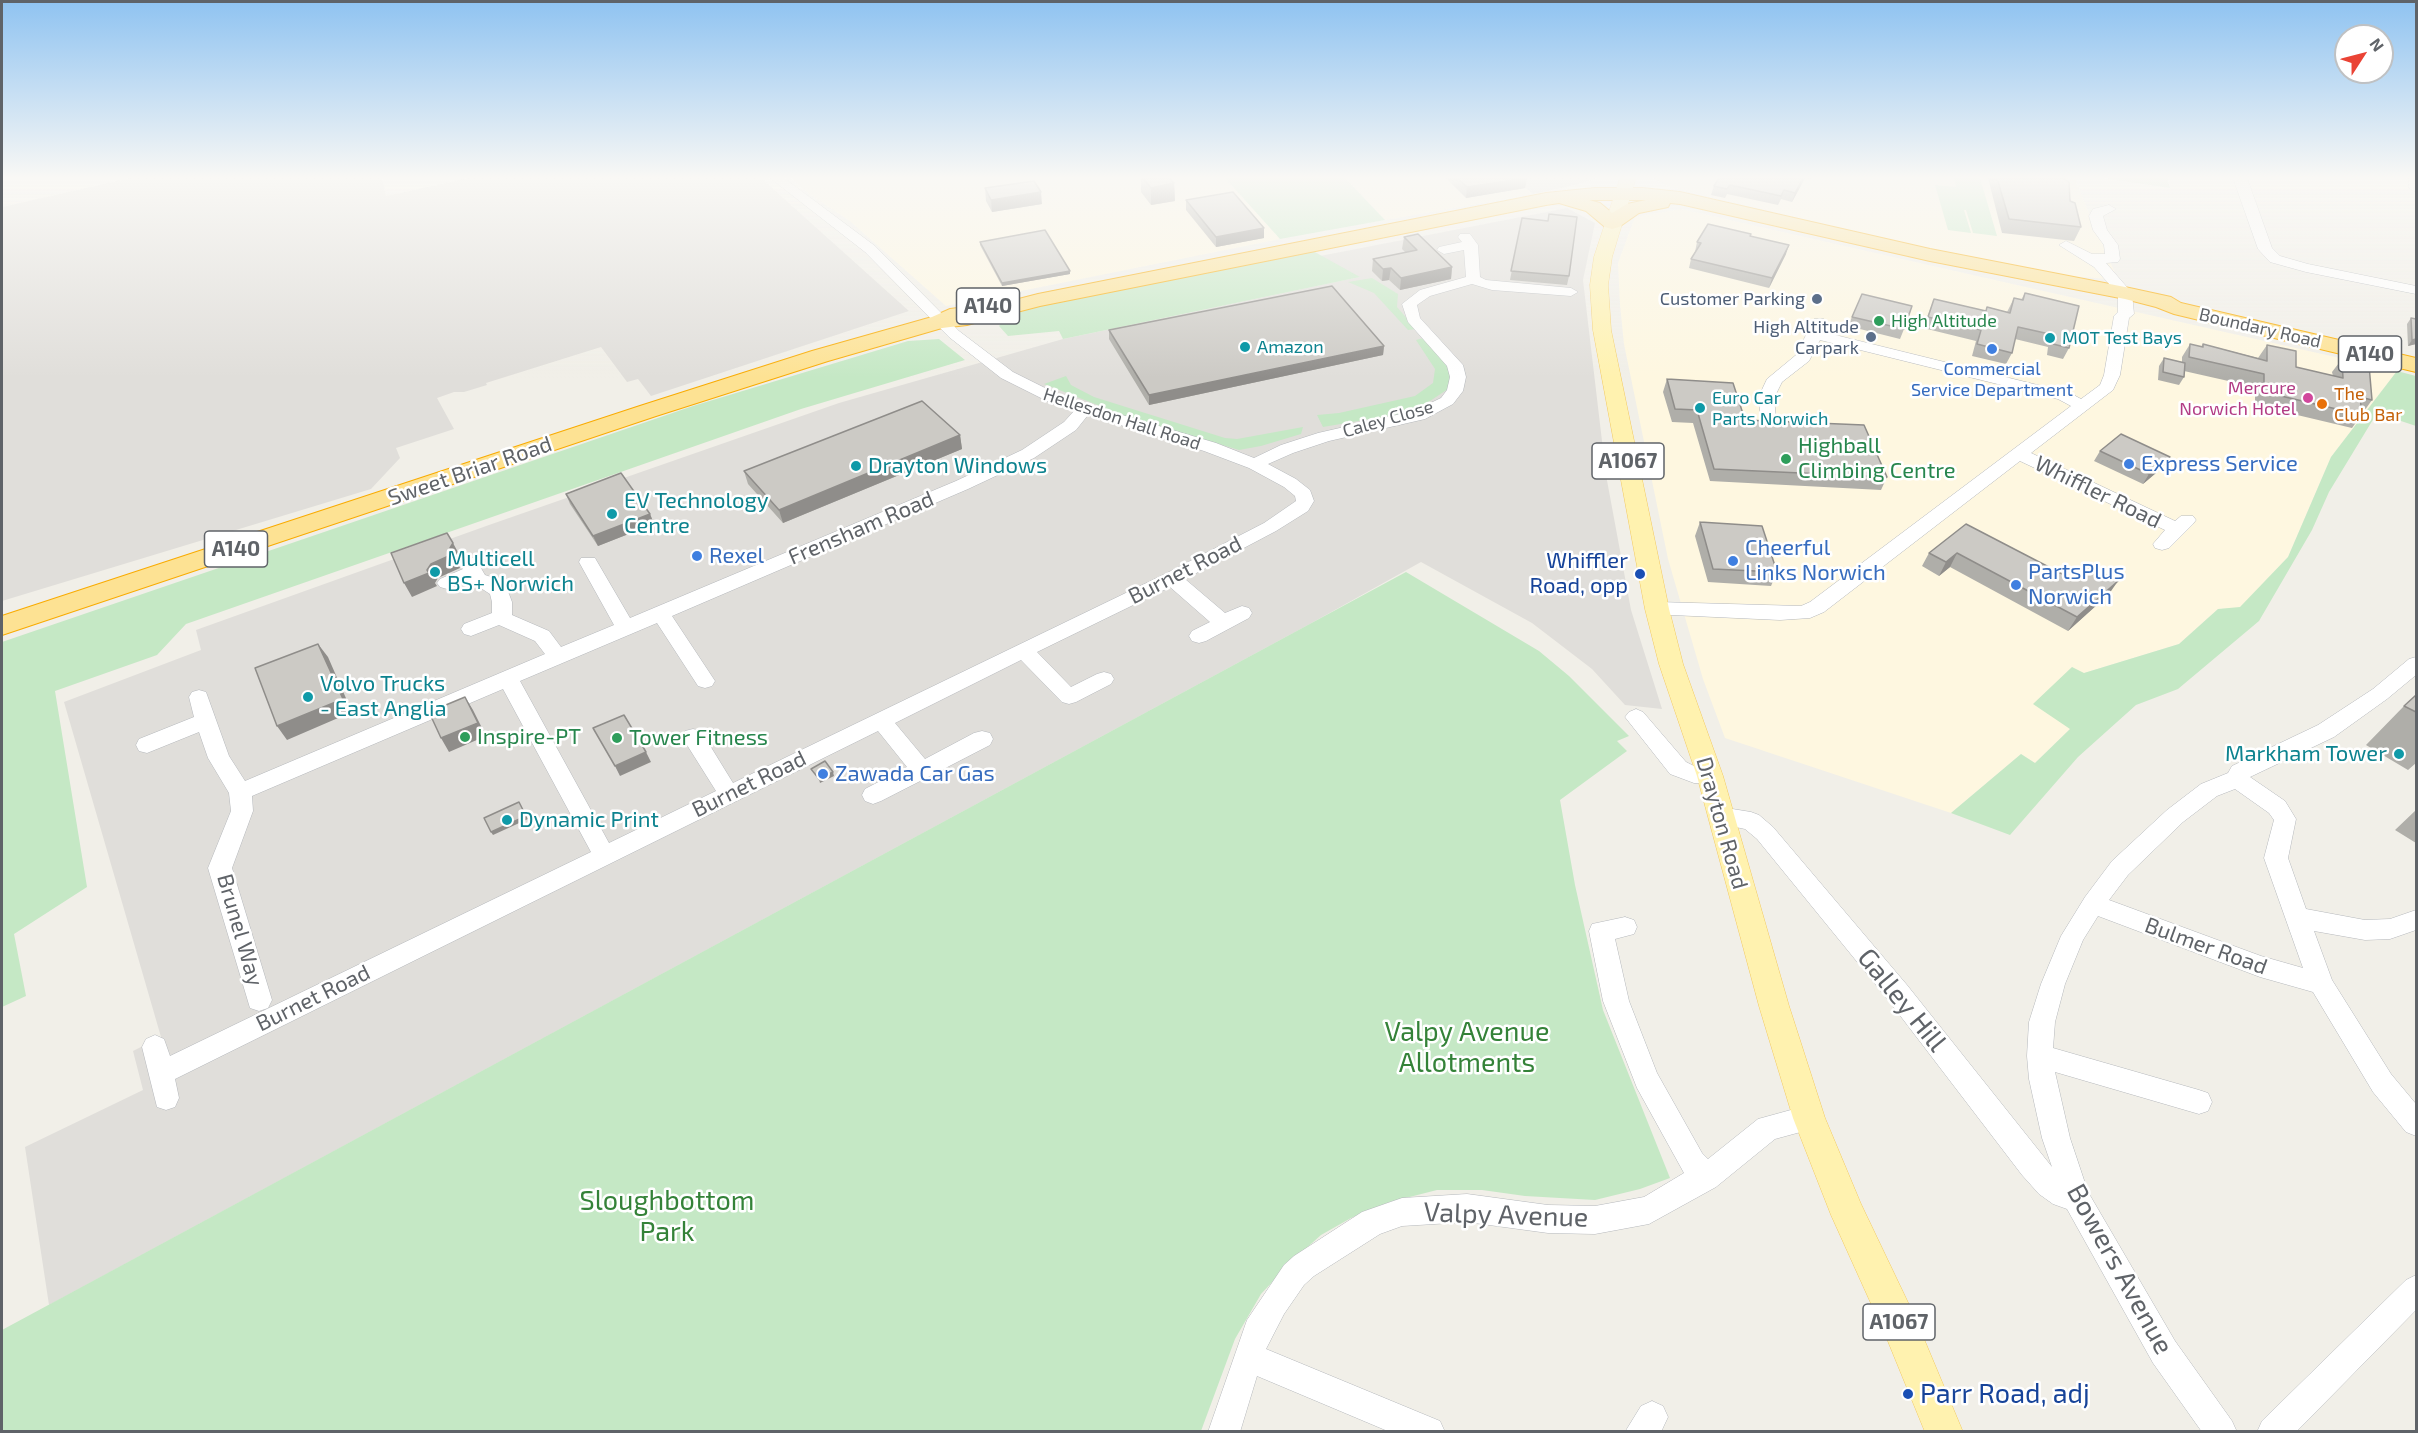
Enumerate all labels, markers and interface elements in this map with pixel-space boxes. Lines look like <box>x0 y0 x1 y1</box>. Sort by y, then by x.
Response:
north arrow <box>2334 24 2394 84</box>
text: N <box>2366 34 2388 55</box>
road number: A140 <box>956 288 1020 324</box>
place label: Customer Parking <box>1660 288 1805 310</box>
marker: Customer Parking <box>1810 292 1824 306</box>
street label: Boundary Road <box>2197 303 2323 353</box>
place label: High Altitude <box>1891 310 1997 332</box>
marker: High Altitude <box>1872 314 1886 328</box>
place label: High Altitude Carpark <box>1753 316 1859 358</box>
place label: MOT Test Bays <box>2062 327 2182 349</box>
marker: High Altitude Carpark <box>1864 330 1878 344</box>
marker: MOT Test Bays <box>2043 331 2057 345</box>
place label: Amazon <box>1257 336 1324 358</box>
road number: A140 <box>2338 336 2402 372</box>
marker: Amazon <box>1238 340 1252 354</box>
marker: Commercial Service Department <box>1985 342 1999 356</box>
place label: Commercial Service Department <box>1911 358 2073 400</box>
place label: Mercure Norwich Hotel <box>2179 377 2296 420</box>
street label: Hellesdon Hall Road <box>1041 383 1203 455</box>
place label: The Club Bar <box>2334 383 2402 426</box>
place label: Euro Car Parts Norwich <box>1712 387 1828 430</box>
marker: Mercure Norwich Hotel <box>2301 391 2315 405</box>
street label: Caley Close <box>1340 396 1436 442</box>
marker: The Club Bar <box>2315 397 2329 411</box>
marker: Euro Car Parts Norwich <box>1693 401 1707 415</box>
street label: Sweet Briar Road <box>385 431 555 511</box>
place label: Highball Climbing Centre <box>1798 433 1956 484</box>
road number: A1067 <box>1592 443 1664 479</box>
street label: Whiffler Road <box>2031 450 2165 534</box>
place label: Express Service <box>2141 451 2298 477</box>
marker: Highball Climbing Centre <box>1779 452 1793 466</box>
place label: Drayton Windows <box>868 453 1047 479</box>
marker: Express Service <box>2122 457 2136 471</box>
marker: Drayton Windows <box>849 459 863 473</box>
street label: Frensham Road <box>784 485 938 571</box>
place label: EV Technology Centre <box>624 488 769 540</box>
marker: EV Technology Centre <box>605 507 619 521</box>
street label: Burnet Road <box>1124 530 1246 610</box>
road number: A140 <box>204 531 268 567</box>
place label: Cheerful Links Norwich <box>1745 535 1886 586</box>
place label: Rexel <box>709 543 764 569</box>
place label: Multicell BS+ Norwich <box>447 546 574 598</box>
place label: Whiffler Road, opp <box>1529 548 1628 600</box>
marker: Rexel <box>690 549 704 563</box>
marker: Cheerful Links Norwich <box>1726 554 1740 568</box>
place label: PartsPlus Norwich <box>2028 559 2125 610</box>
marker: Multicell BS+ Norwich <box>428 565 442 579</box>
marker: Whiffler Road, opp <box>1633 567 1647 581</box>
marker: PartsPlus Norwich <box>2009 578 2023 592</box>
place label: Volvo Trucks - East Anglia <box>320 671 446 722</box>
marker: Volvo Trucks - East Anglia <box>301 690 315 704</box>
place label: Inspire-PT <box>477 724 581 750</box>
place label: Tower Fitness <box>629 725 768 751</box>
marker: Inspire-PT <box>458 730 472 744</box>
marker: Tower Fitness <box>610 731 624 745</box>
place label: Markham Tower <box>2225 741 2387 767</box>
street label: Burnet Road <box>688 745 810 823</box>
marker: Markham Tower <box>2392 747 2406 761</box>
street label: Drayton Road <box>1691 754 1753 892</box>
place label: Zawada Car Gas <box>835 761 995 787</box>
marker: Zawada Car Gas <box>816 767 830 781</box>
place label: Dynamic Print <box>519 807 659 833</box>
marker: Dynamic Print <box>500 813 514 827</box>
street label: Brunel Way <box>211 871 269 989</box>
street label: Bulmer Road <box>2141 912 2271 980</box>
street label: Galley Hill <box>1851 942 1953 1058</box>
street label: Burnet Road <box>252 959 374 1037</box>
park label: Valpy Avenue Allotments <box>1385 1016 1549 1079</box>
street label: Bowers Avenue <box>2060 1178 2180 1360</box>
park label: Sloughbottom Park <box>580 1185 754 1248</box>
street label: Valpy Avenue <box>1423 1196 1589 1234</box>
road number: A1067 <box>1863 1304 1935 1340</box>
place label: Parr Road, adj <box>1920 1378 2090 1410</box>
marker: Parr Road, adj <box>1901 1387 1915 1401</box>

